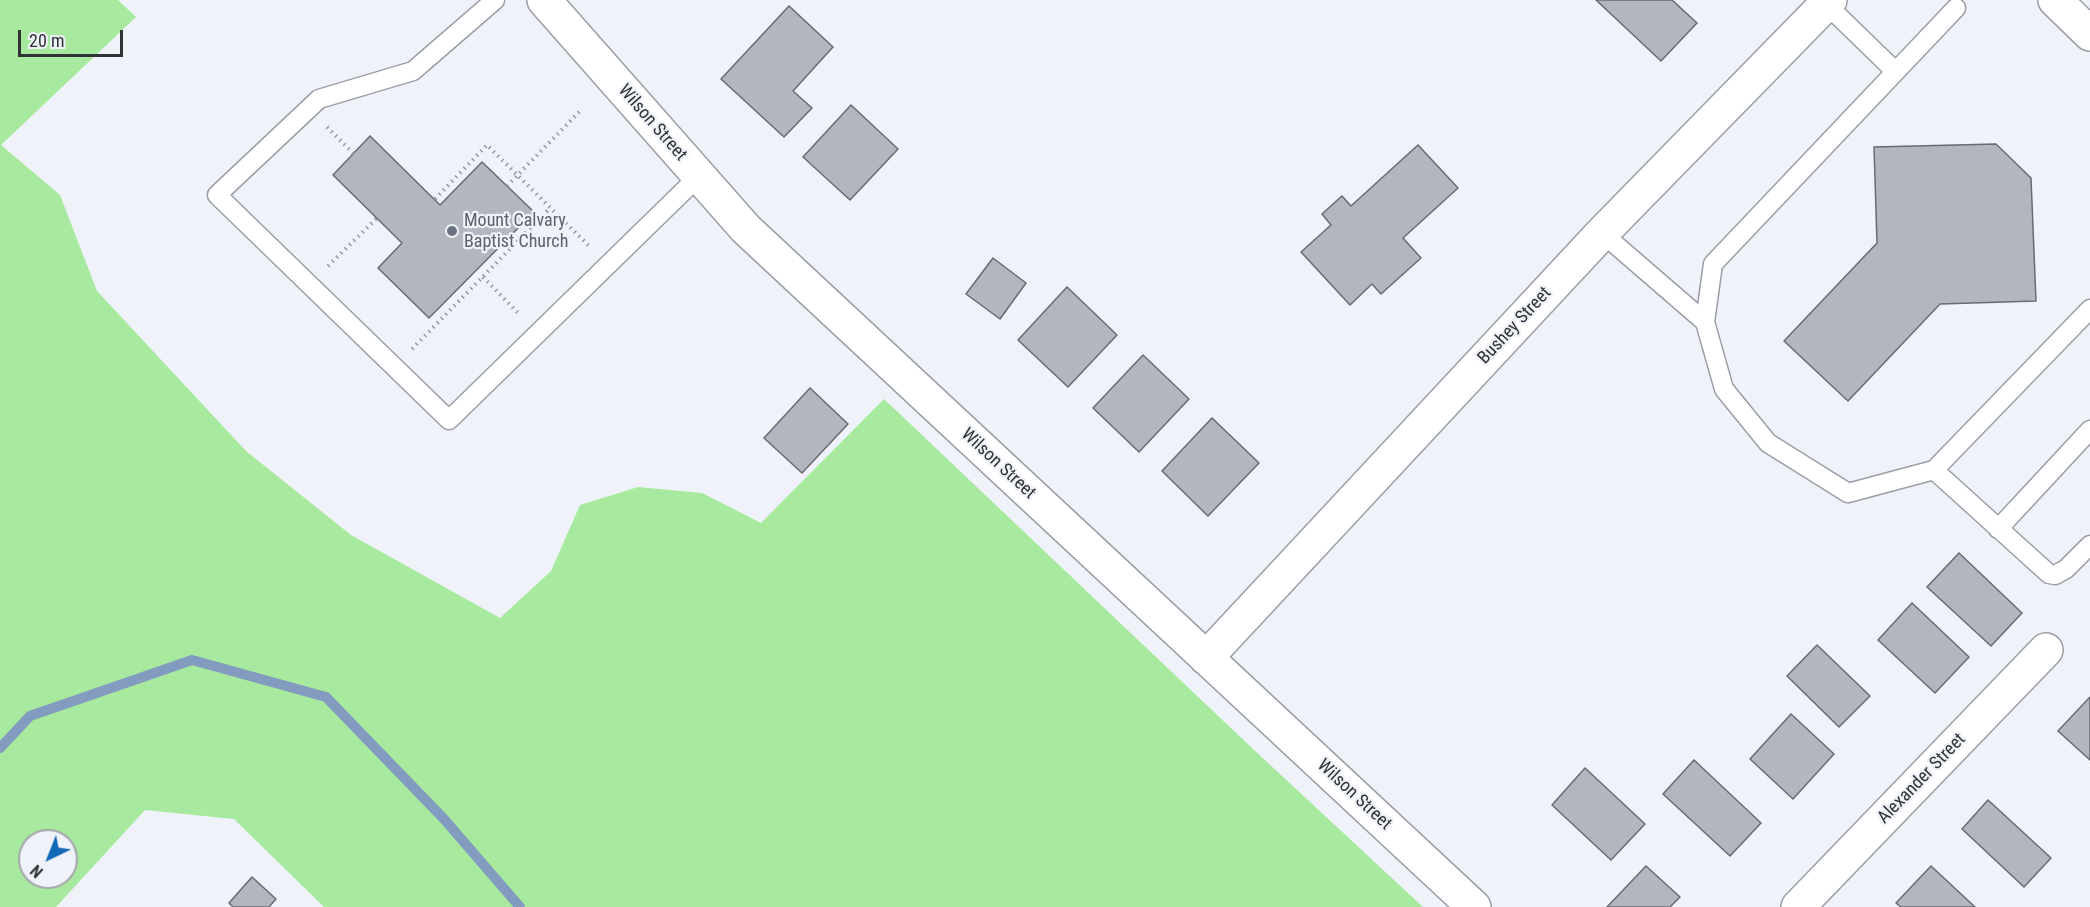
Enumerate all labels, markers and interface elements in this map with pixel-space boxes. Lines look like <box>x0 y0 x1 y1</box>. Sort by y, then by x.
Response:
scale bar <box>21 18 126 56</box>
text: 20 m <box>29 30 64 51</box>
street label: Wilson Street <box>613 80 691 166</box>
place label: Mount Calvary Baptist Church <box>464 210 568 252</box>
marker: Mount Calvary Baptist Church <box>445 224 459 238</box>
street label: Bushey Street <box>1474 283 1556 369</box>
street label: Wilson Street <box>956 424 1040 504</box>
street label: Alexander Street <box>1873 729 1971 829</box>
street label: Wilson Street <box>1312 755 1396 835</box>
north arrow <box>18 829 78 889</box>
text: N <box>27 861 47 881</box>

